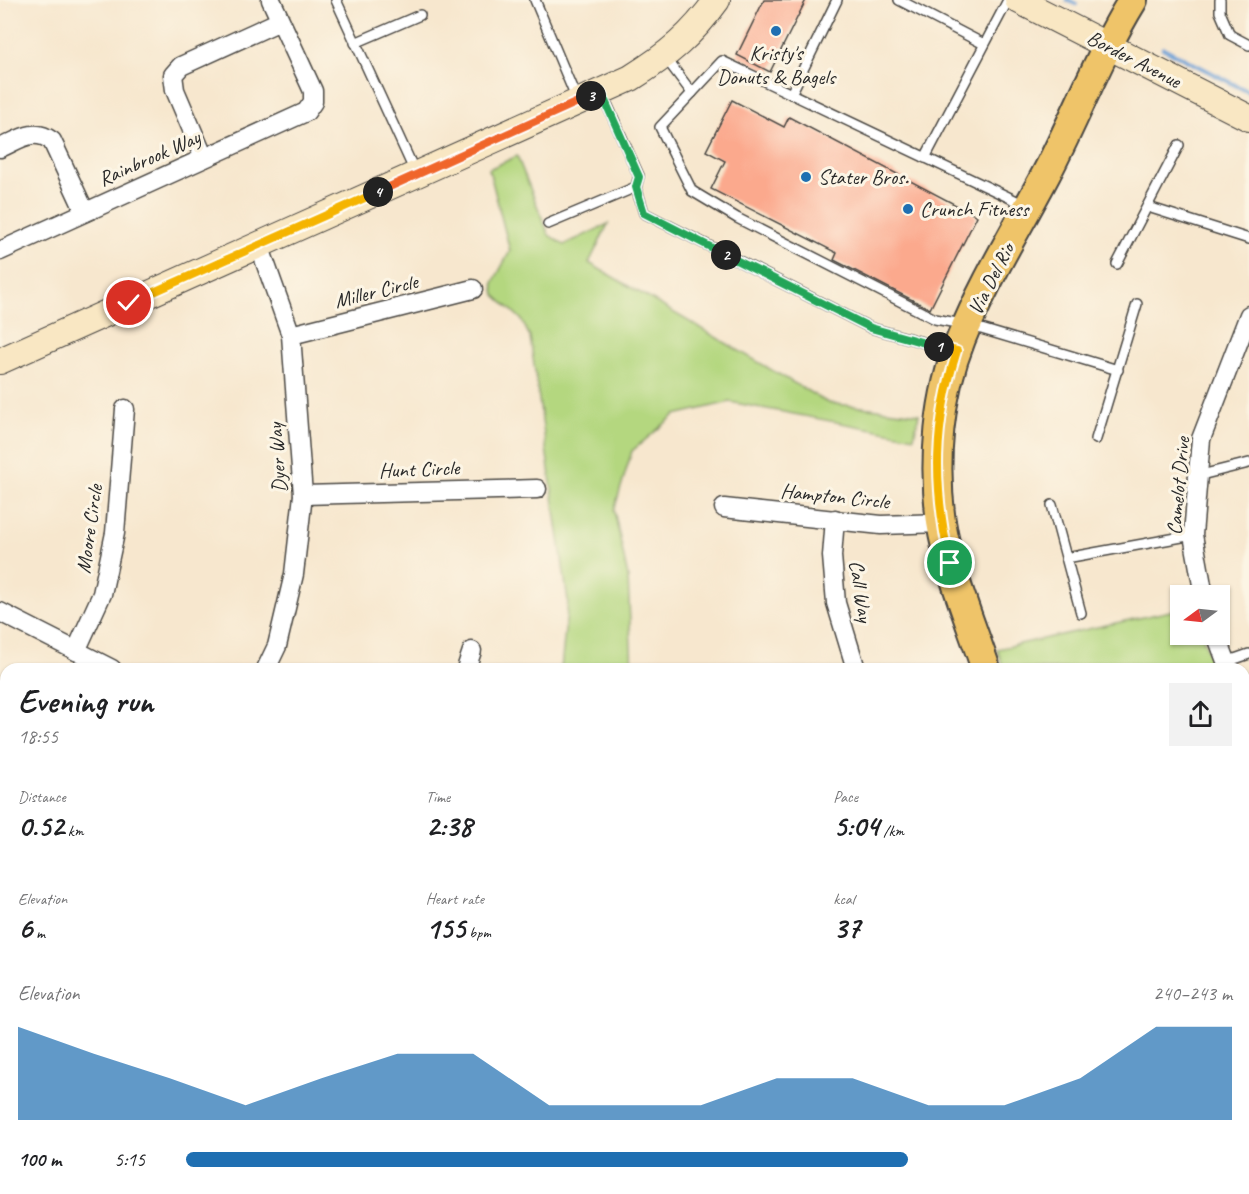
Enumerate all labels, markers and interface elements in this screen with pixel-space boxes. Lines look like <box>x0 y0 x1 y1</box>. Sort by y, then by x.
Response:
marker: Kristy's Donuts & Bagels <box>769 24 783 38</box>
street label: Border Avenue <box>1083 24 1186 94</box>
place label: Kristy's Donuts & Bagels <box>717 40 837 90</box>
pin: 3 <box>576 81 606 111</box>
text: 3 <box>587 86 595 106</box>
street label: Rainbrook Way <box>94 123 206 192</box>
place label: Stater Bros. <box>818 164 909 190</box>
marker: Stater Bros. <box>799 170 813 184</box>
pin: 4 <box>363 177 393 207</box>
text: 4 <box>374 182 382 202</box>
place label: Crunch Fitness <box>920 196 1030 222</box>
marker: Crunch Fitness <box>901 202 915 216</box>
street label: Via Del Rio <box>962 236 1021 319</box>
pin: 2 <box>711 240 741 270</box>
text: 2 <box>722 245 730 265</box>
street label: Miller Circle <box>332 268 422 314</box>
pin <box>103 277 154 328</box>
icon: check <box>112 286 145 319</box>
pin: 1 <box>924 332 954 362</box>
text: 1 <box>935 337 943 357</box>
street label: Dyer Way <box>261 420 292 494</box>
street label: Camelot Drive <box>1161 435 1195 536</box>
street label: Hunt Circle <box>378 455 461 483</box>
street label: Hampton Circle <box>779 477 893 515</box>
street label: Moore Circle <box>70 482 108 575</box>
pin <box>924 537 975 588</box>
icon: arrive <box>933 546 966 579</box>
street label: Call Way <box>843 558 879 625</box>
north arrow <box>1170 585 1230 645</box>
map controls <box>1170 585 1230 645</box>
text: Evening run <box>18 680 153 722</box>
button: share <box>1169 683 1232 746</box>
text: 18:55 <box>18 724 58 749</box>
text: Distance <box>18 787 66 807</box>
text: Time <box>426 787 450 807</box>
text: Pace <box>833 787 858 807</box>
text: 0.52 <box>18 807 64 845</box>
text: 2:38 <box>426 807 472 845</box>
text: 5:04 <box>833 807 879 845</box>
text: km <box>64 821 83 841</box>
text: /km <box>879 821 904 841</box>
text: Elevation <box>18 889 67 909</box>
text: Heart rate <box>426 889 484 909</box>
text: kcal <box>833 889 854 909</box>
text: 6 <box>18 909 32 947</box>
text: 155 <box>426 909 465 947</box>
text: 37 <box>833 909 860 947</box>
text: m <box>32 923 45 943</box>
text: bpm <box>465 923 491 943</box>
text: Elevation <box>18 981 80 1006</box>
text: 240–243 m <box>1153 981 1232 1006</box>
text: 100 m <box>18 1147 61 1172</box>
text: 5:15 <box>114 1147 145 1172</box>

